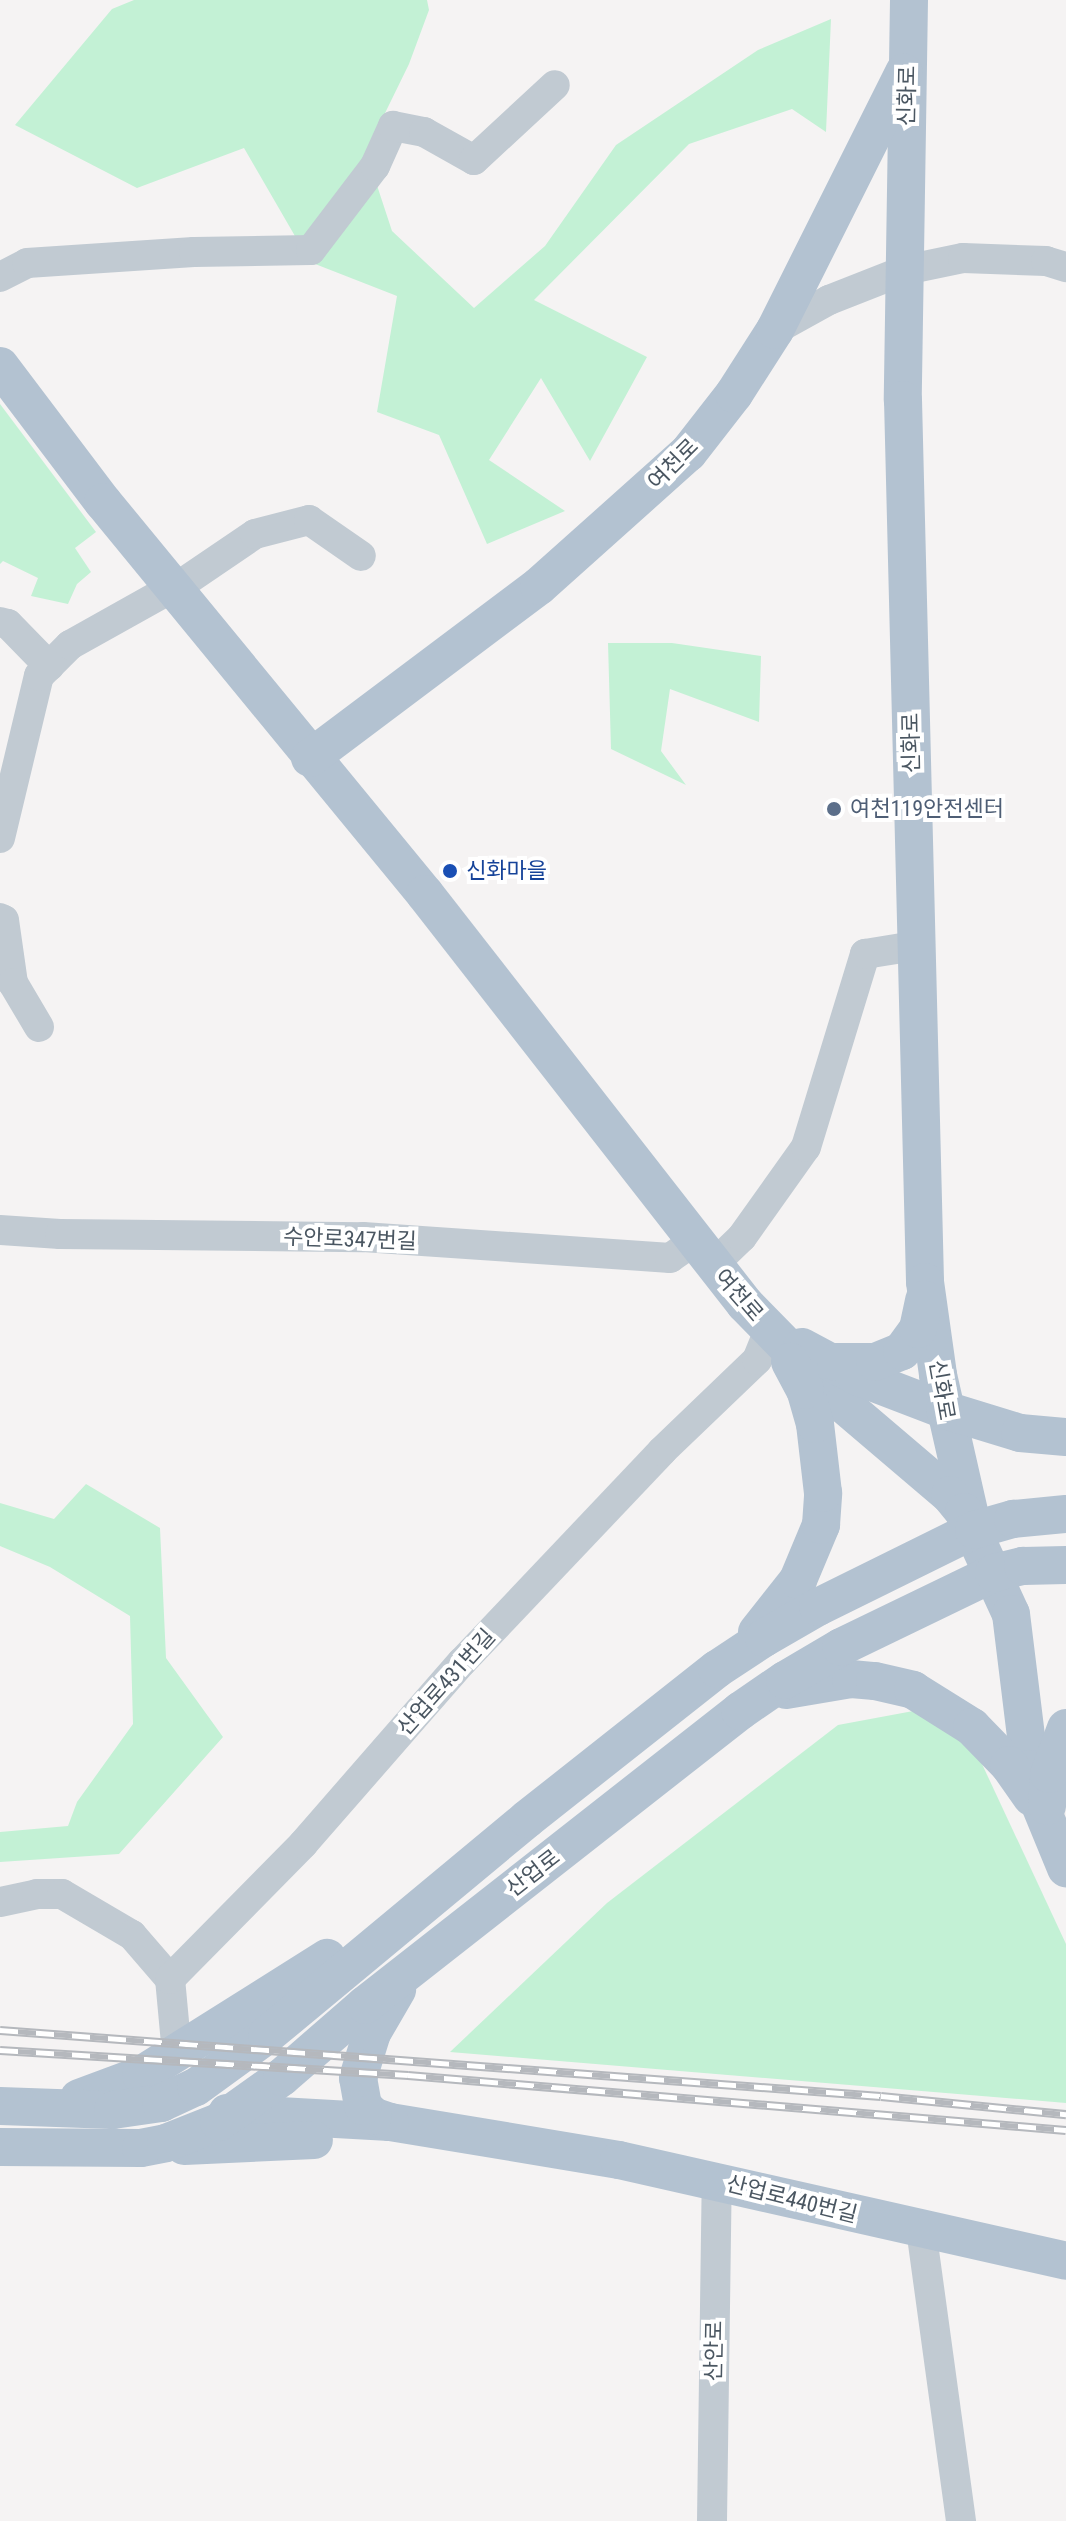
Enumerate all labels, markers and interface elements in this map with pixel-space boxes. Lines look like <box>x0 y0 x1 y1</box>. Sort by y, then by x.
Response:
street label: 신화로 <box>893 65 921 127</box>
street label: 여천로 <box>642 433 704 495</box>
street label: 신화로 <box>897 712 925 774</box>
place label: 여천119안전센터 <box>850 796 1004 822</box>
marker: 여천119안전센터 <box>825 800 843 818</box>
place label: 신화마을 <box>466 858 547 884</box>
marker: 신화마을 <box>441 862 459 880</box>
street label: 수안로347번길 <box>283 1223 417 1255</box>
street label: 여천로 <box>709 1263 769 1327</box>
street label: 신화로 <box>924 1358 960 1422</box>
street label: 산업로431번길 <box>391 1623 501 1741</box>
street label: 산업로 <box>501 1844 565 1902</box>
street label: 산업로440번길 <box>724 2170 860 2228</box>
street label: 산안로 <box>700 2320 728 2382</box>

